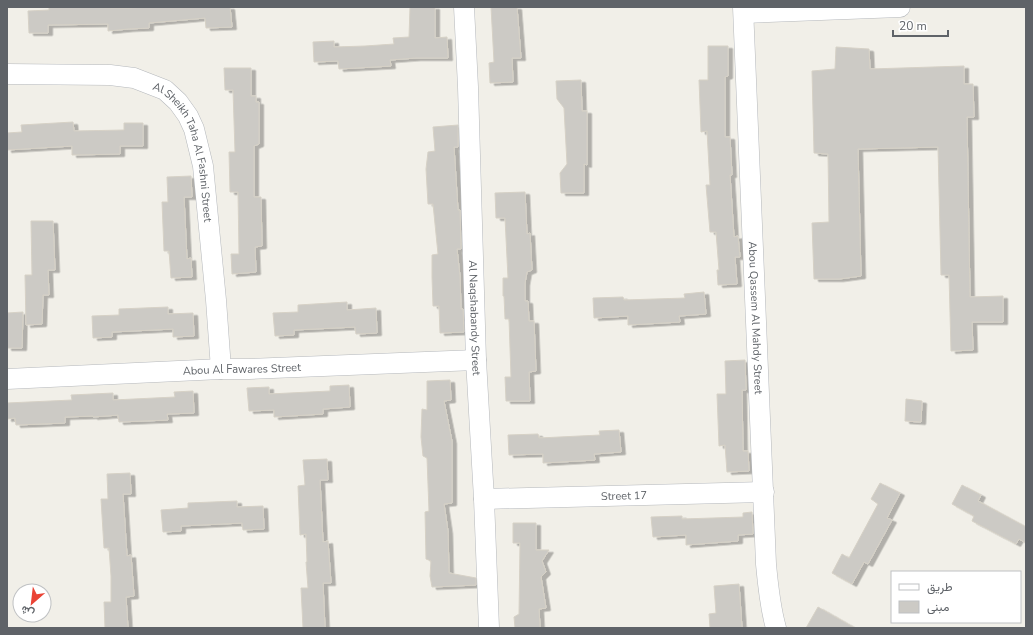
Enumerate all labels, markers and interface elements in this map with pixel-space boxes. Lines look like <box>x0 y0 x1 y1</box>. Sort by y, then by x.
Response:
scale bar <box>893 12 948 38</box>
text: 20 m <box>899 18 927 34</box>
street label: Al Sheikh Taha Al Fashni Street <box>151 79 216 223</box>
street label: Abou Qassem Al Mahdy Street <box>745 241 766 395</box>
street label: Al Naqshabandy Street <box>466 260 484 376</box>
street label: Abou Al Fawares Street <box>182 359 301 378</box>
street label: Street 17 <box>601 487 647 504</box>
legend <box>891 571 1021 623</box>
text: طريق <box>927 579 953 595</box>
north arrow <box>12 583 52 623</box>
text: مبنى <box>927 599 949 615</box>
text: ش <box>18 602 37 621</box>

